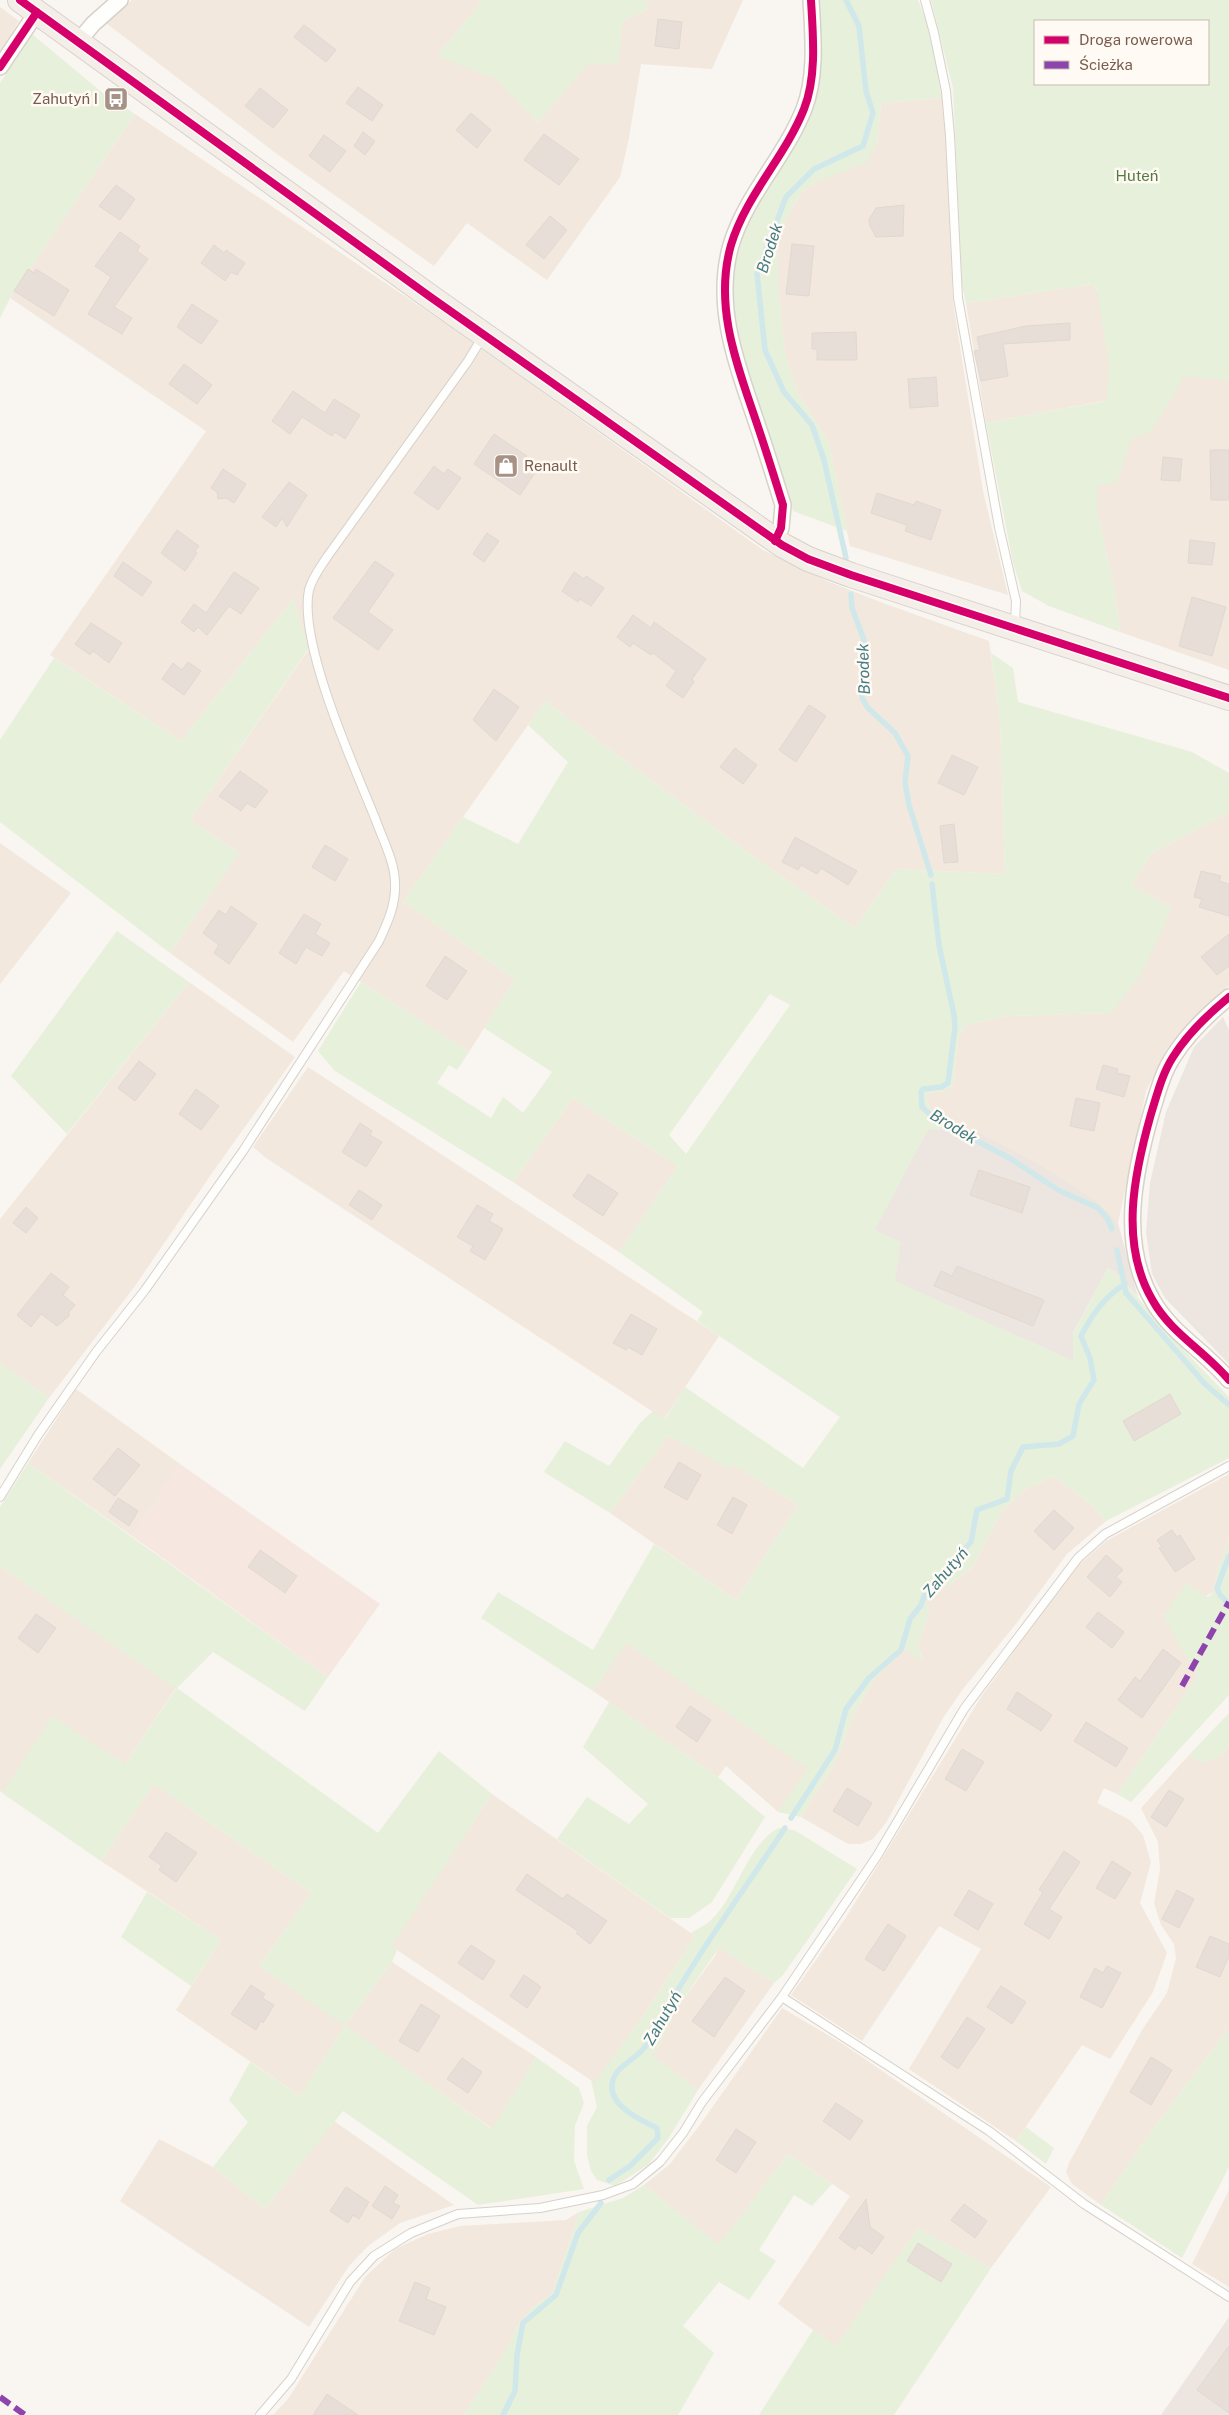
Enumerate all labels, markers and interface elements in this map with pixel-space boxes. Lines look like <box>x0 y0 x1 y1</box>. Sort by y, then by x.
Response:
legend <box>1034 20 1209 85</box>
text: Droga rowerowa <box>1079 31 1193 48</box>
text: Ścieżka <box>1079 55 1133 73</box>
bus stop icon: Zahutyń I <box>103 86 129 112</box>
place label: Zahutyń I <box>32 90 98 107</box>
park label: Huteń <box>1116 167 1158 184</box>
water label: Brodek <box>752 220 787 276</box>
shop icon: Renault <box>493 453 519 479</box>
place label: Renault <box>524 457 578 474</box>
water label: Brodek <box>853 643 874 695</box>
water label: Brodek <box>927 1105 981 1148</box>
water label: Zahutyń <box>919 1544 972 1601</box>
water label: Zahutyń <box>639 1988 686 2049</box>

